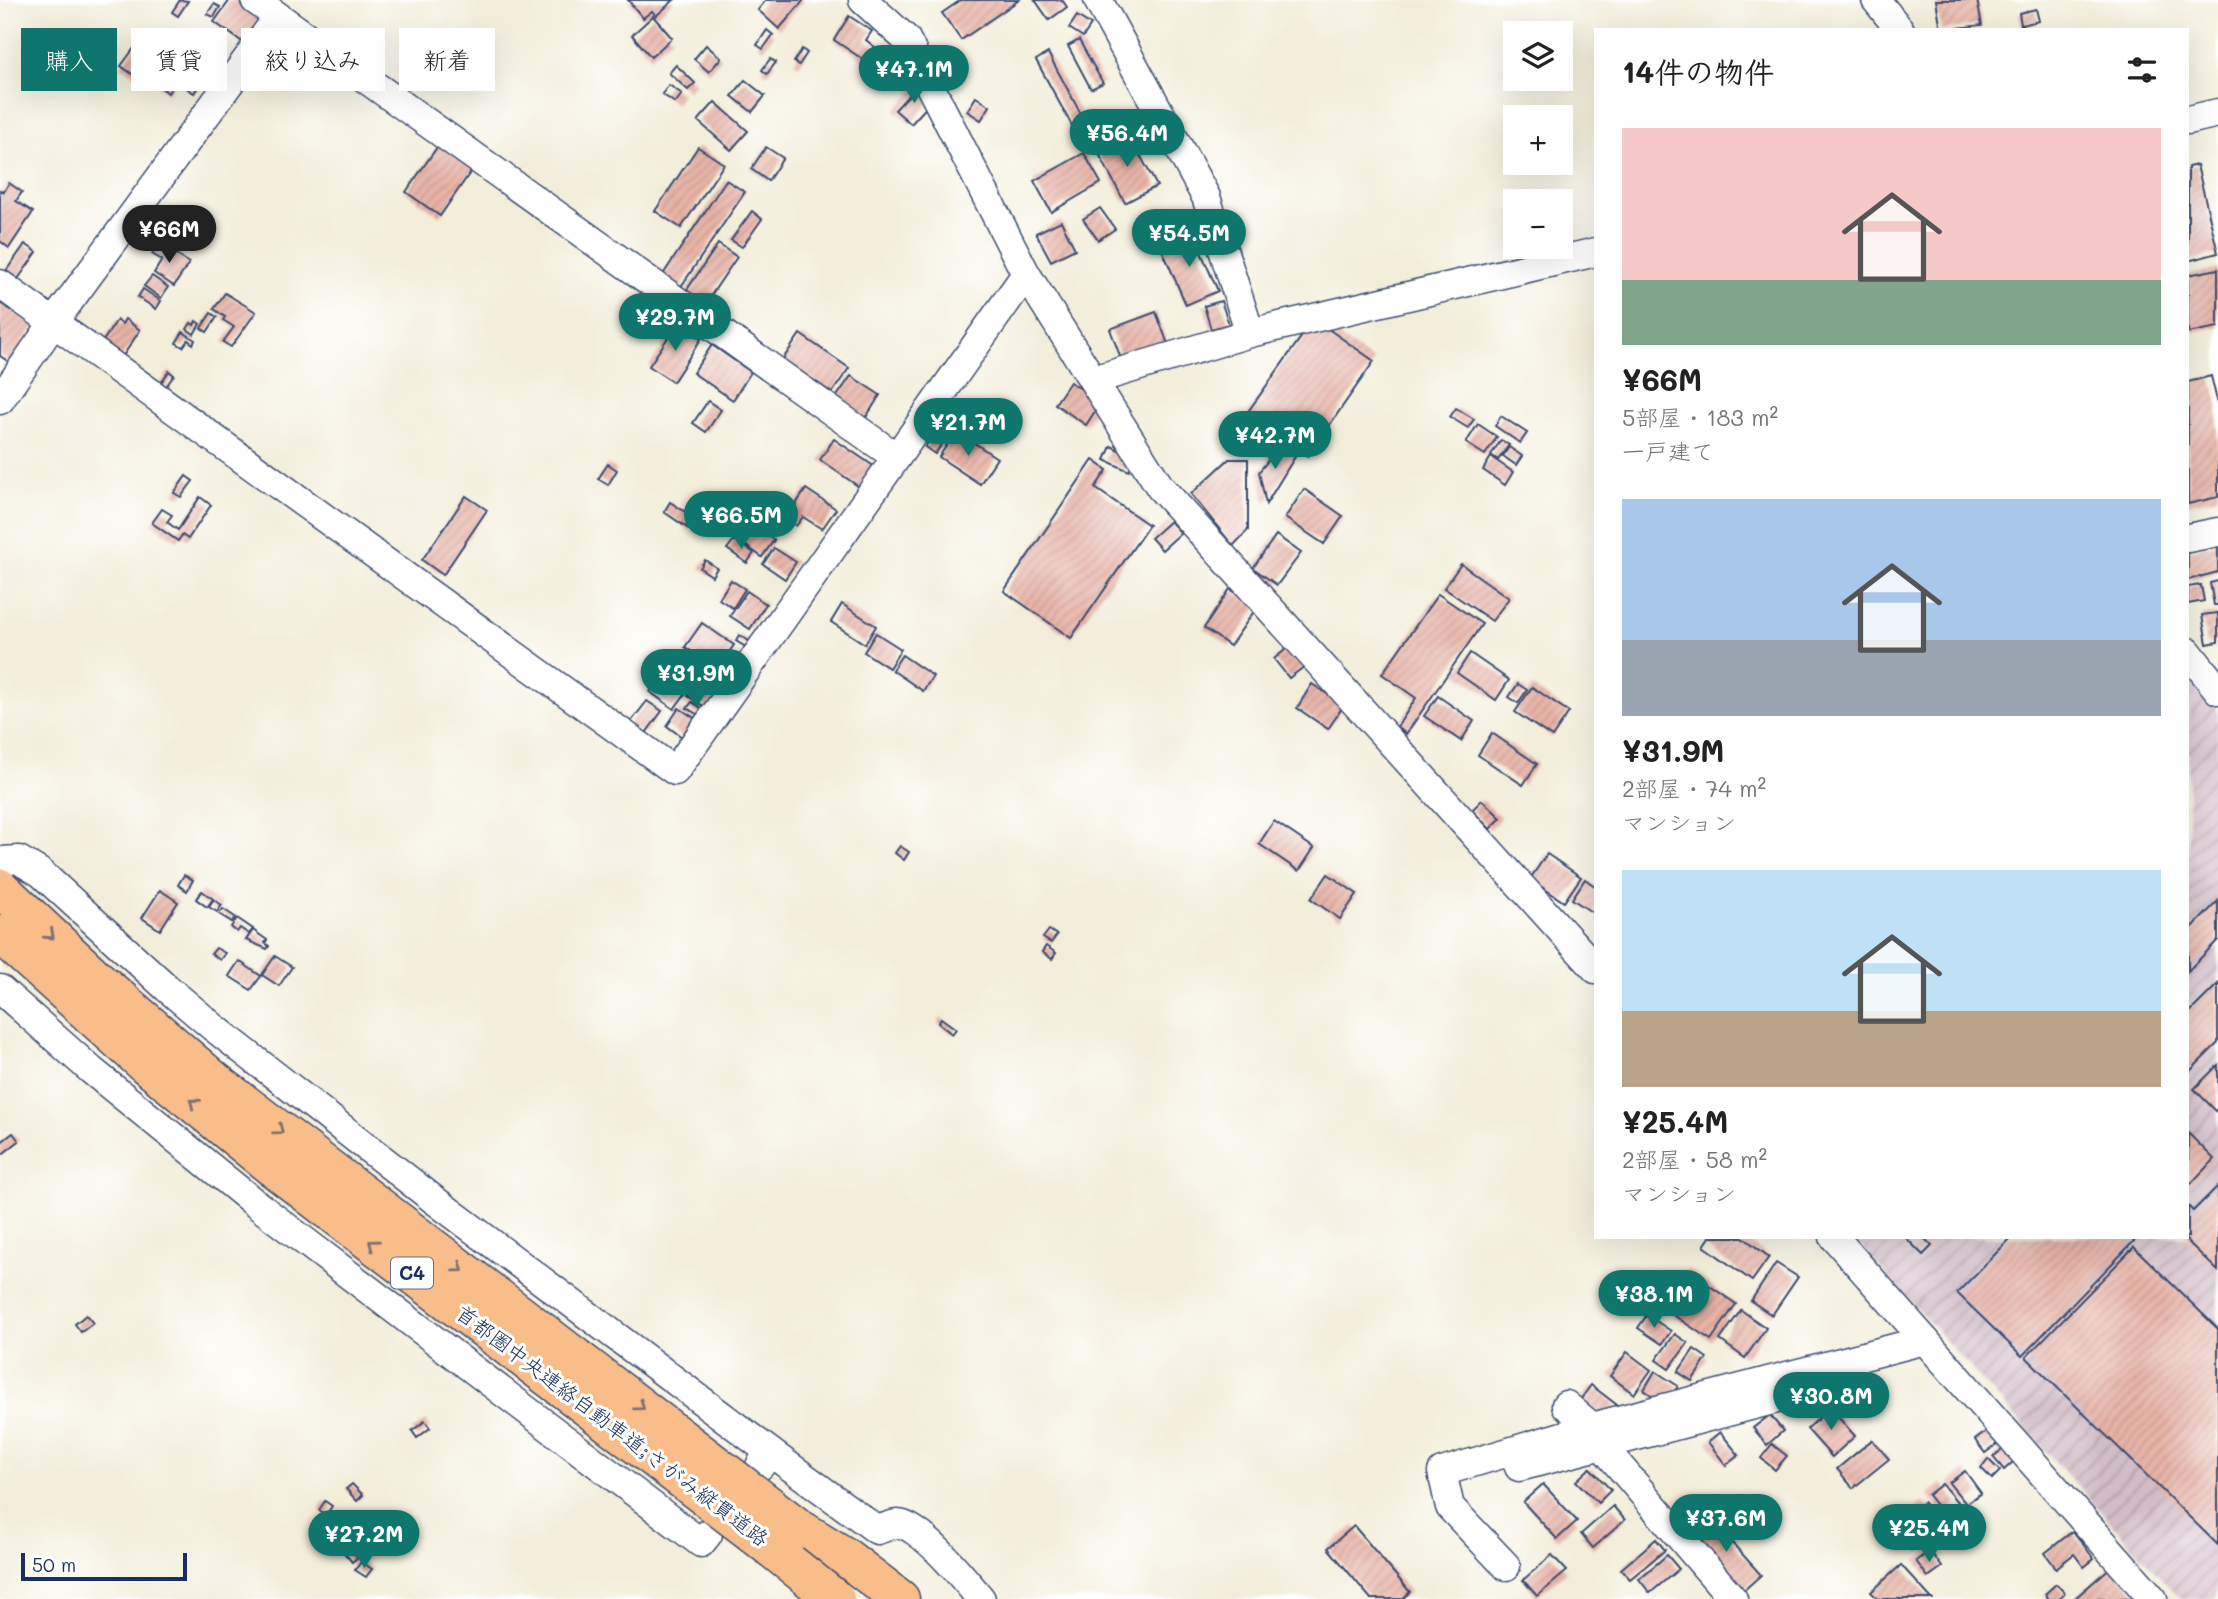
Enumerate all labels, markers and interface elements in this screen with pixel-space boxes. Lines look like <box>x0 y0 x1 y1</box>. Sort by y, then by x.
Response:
map controls <box>1503 21 1573 259</box>
button: layers <box>1503 21 1573 91</box>
chip: 購入 <box>21 28 117 91</box>
chip: 賃貸 <box>131 28 227 91</box>
chip: 絞り込み <box>241 28 385 91</box>
chip: 新着 <box>399 28 495 91</box>
pin: ¥47.1M <box>857 46 971 105</box>
text: 14件の物件 <box>1622 51 1774 91</box>
icon: filters <box>2123 51 2161 89</box>
text: ¥47.1M <box>875 53 953 83</box>
button: + <box>1503 105 1573 175</box>
pin: ¥56.4M <box>1070 110 1184 169</box>
text: ¥56.4M <box>1086 117 1168 147</box>
icon: home <box>1829 174 1955 300</box>
button: − <box>1503 189 1573 259</box>
pin: ¥66M <box>128 205 210 265</box>
pin: ¥54.5M <box>1132 210 1246 269</box>
text: ¥66M <box>138 213 200 243</box>
text: ¥54.5M <box>1148 217 1230 247</box>
pin: ¥29.7M <box>618 294 732 353</box>
text: ¥29.7M <box>635 301 715 331</box>
text: ¥66M <box>1622 359 1702 399</box>
pin: ¥21.7M <box>911 398 1025 458</box>
text: 5部屋 · 183 m² <box>1622 402 1778 432</box>
text: ¥21.7M <box>930 406 1006 436</box>
pin: ¥42.7M <box>1218 412 1332 471</box>
text: ¥42.7M <box>1234 419 1316 449</box>
text: 一戸建て <box>1622 436 1714 466</box>
pin: ¥66.5M <box>684 491 798 551</box>
text: ¥66.5M <box>700 499 782 529</box>
icon: home <box>1829 545 1955 671</box>
pin: ¥31.9M <box>639 650 753 709</box>
text: ¥31.9M <box>657 657 735 687</box>
text: ¥31.9M <box>1622 730 1724 770</box>
text: 2部屋 · 74 m² <box>1622 773 1766 803</box>
text: マンション <box>1622 807 1736 837</box>
icon: home <box>1829 916 1955 1042</box>
one-way arrow <box>42 926 55 939</box>
one-way arrow <box>189 1099 201 1112</box>
text: ¥25.4M <box>1622 1101 1728 1141</box>
one-way arrow <box>271 1121 284 1134</box>
text: 2部屋 · 58 m² <box>1622 1144 1767 1174</box>
text: マンション <box>1622 1178 1736 1208</box>
one-way arrow <box>368 1239 381 1252</box>
road number: C4 <box>391 1258 433 1288</box>
one-way arrow <box>452 1260 464 1272</box>
pin: ¥38.1M <box>1597 1270 1711 1330</box>
text: ¥38.1M <box>1614 1278 1694 1308</box>
street label: 首都圏中央連絡自動車道;さがみ縦貫道路 <box>451 1298 775 1551</box>
pin: ¥30.8M <box>1774 1372 1888 1432</box>
text: ¥30.8M <box>1789 1380 1873 1410</box>
one-way arrow <box>632 1398 645 1411</box>
pin: ¥37.6M <box>1669 1494 1783 1554</box>
text: ¥37.6M <box>1685 1502 1767 1532</box>
pin: ¥25.4M <box>1872 1504 1986 1564</box>
pin: ¥27.2M <box>307 1510 421 1570</box>
text: ¥25.4M <box>1888 1512 1970 1542</box>
text: ¥27.2M <box>324 1518 404 1548</box>
scale bar <box>21 1550 187 1582</box>
text: 50 m <box>32 1552 76 1577</box>

